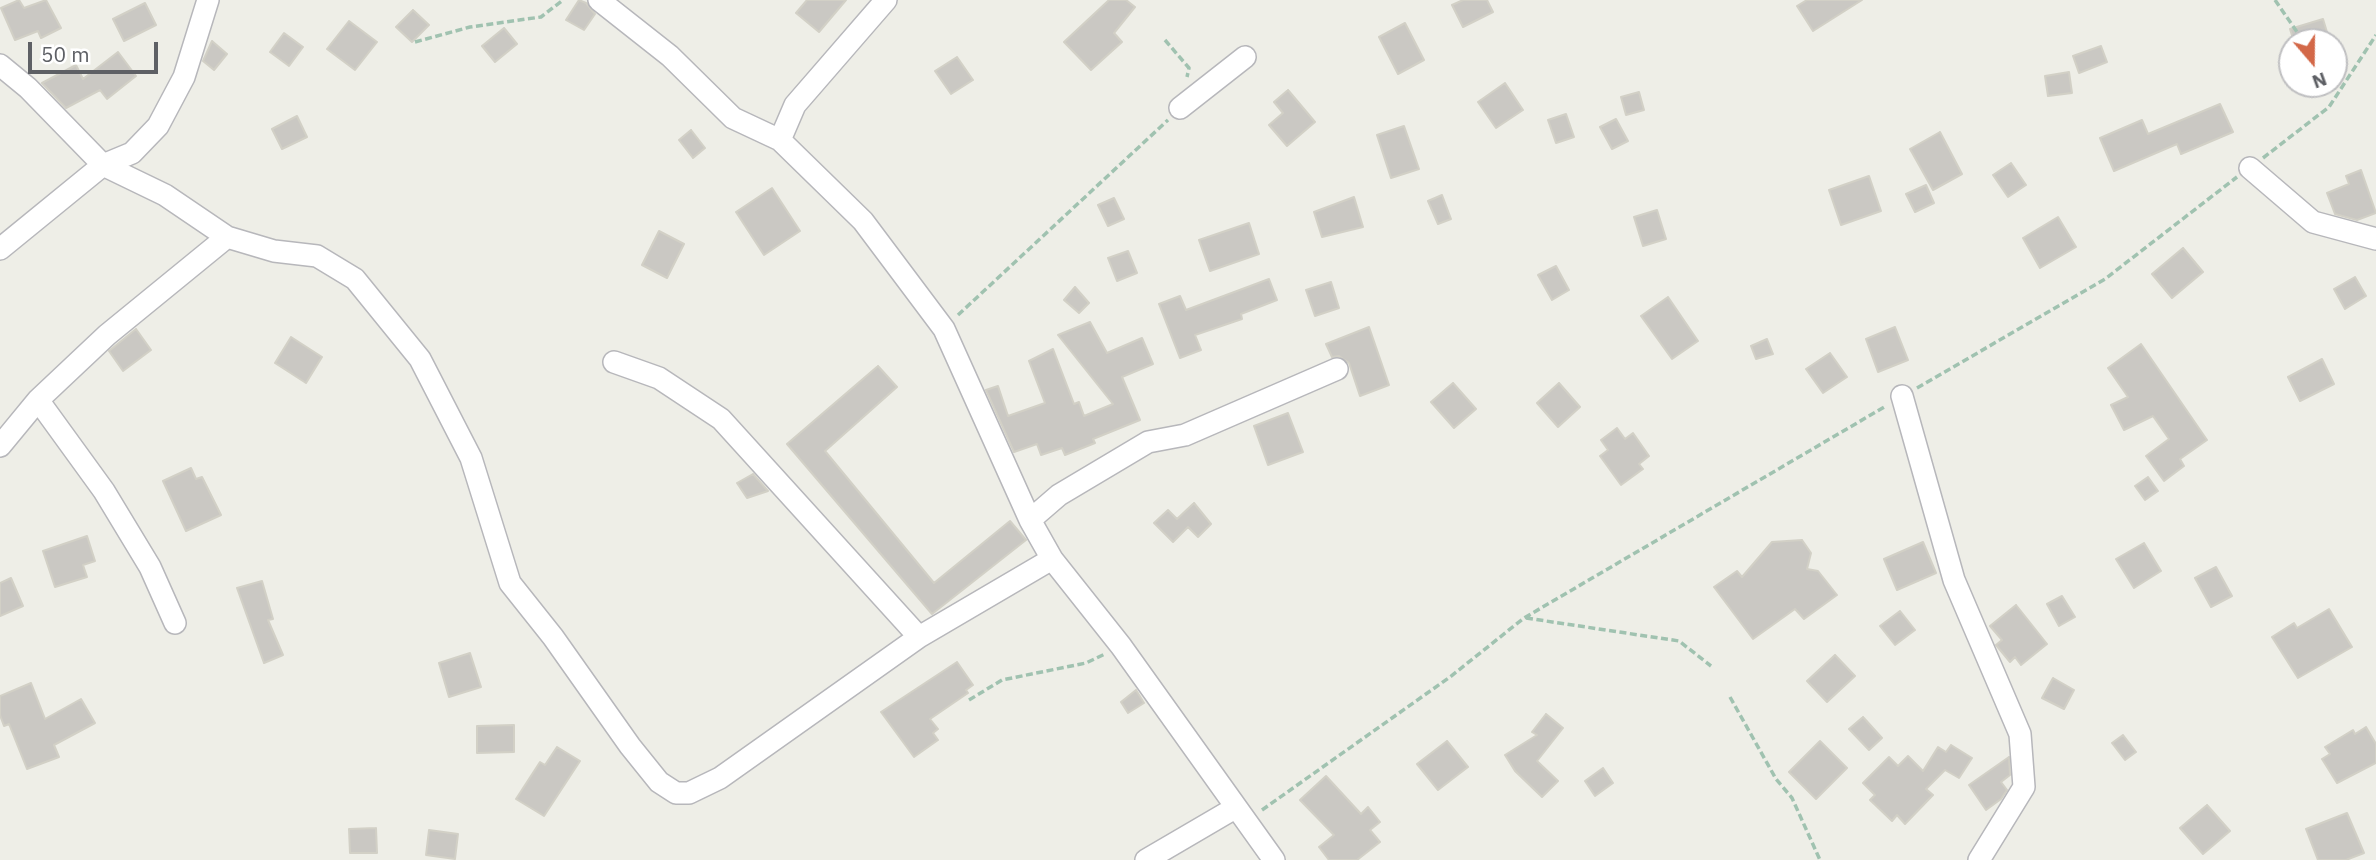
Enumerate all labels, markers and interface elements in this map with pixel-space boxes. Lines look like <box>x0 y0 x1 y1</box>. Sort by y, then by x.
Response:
scale bar <box>32 28 161 72</box>
north arrow <box>2278 28 2348 98</box>
text: 50 m <box>41 40 90 68</box>
text: N <box>2309 67 2330 94</box>

